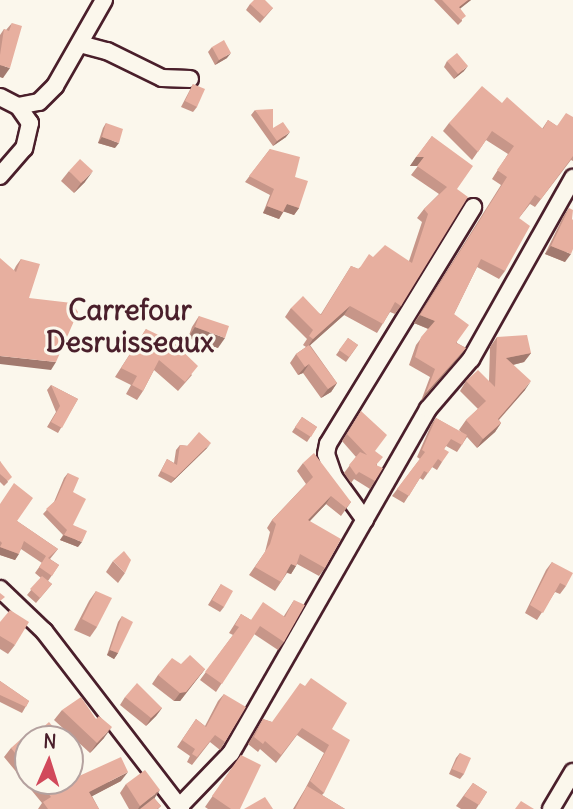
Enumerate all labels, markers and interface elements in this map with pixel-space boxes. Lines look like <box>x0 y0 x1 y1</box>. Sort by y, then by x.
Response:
district label: Carrefour Desruisseaux <box>46 293 214 359</box>
north arrow <box>14 725 84 795</box>
text: N <box>43 729 57 753</box>

